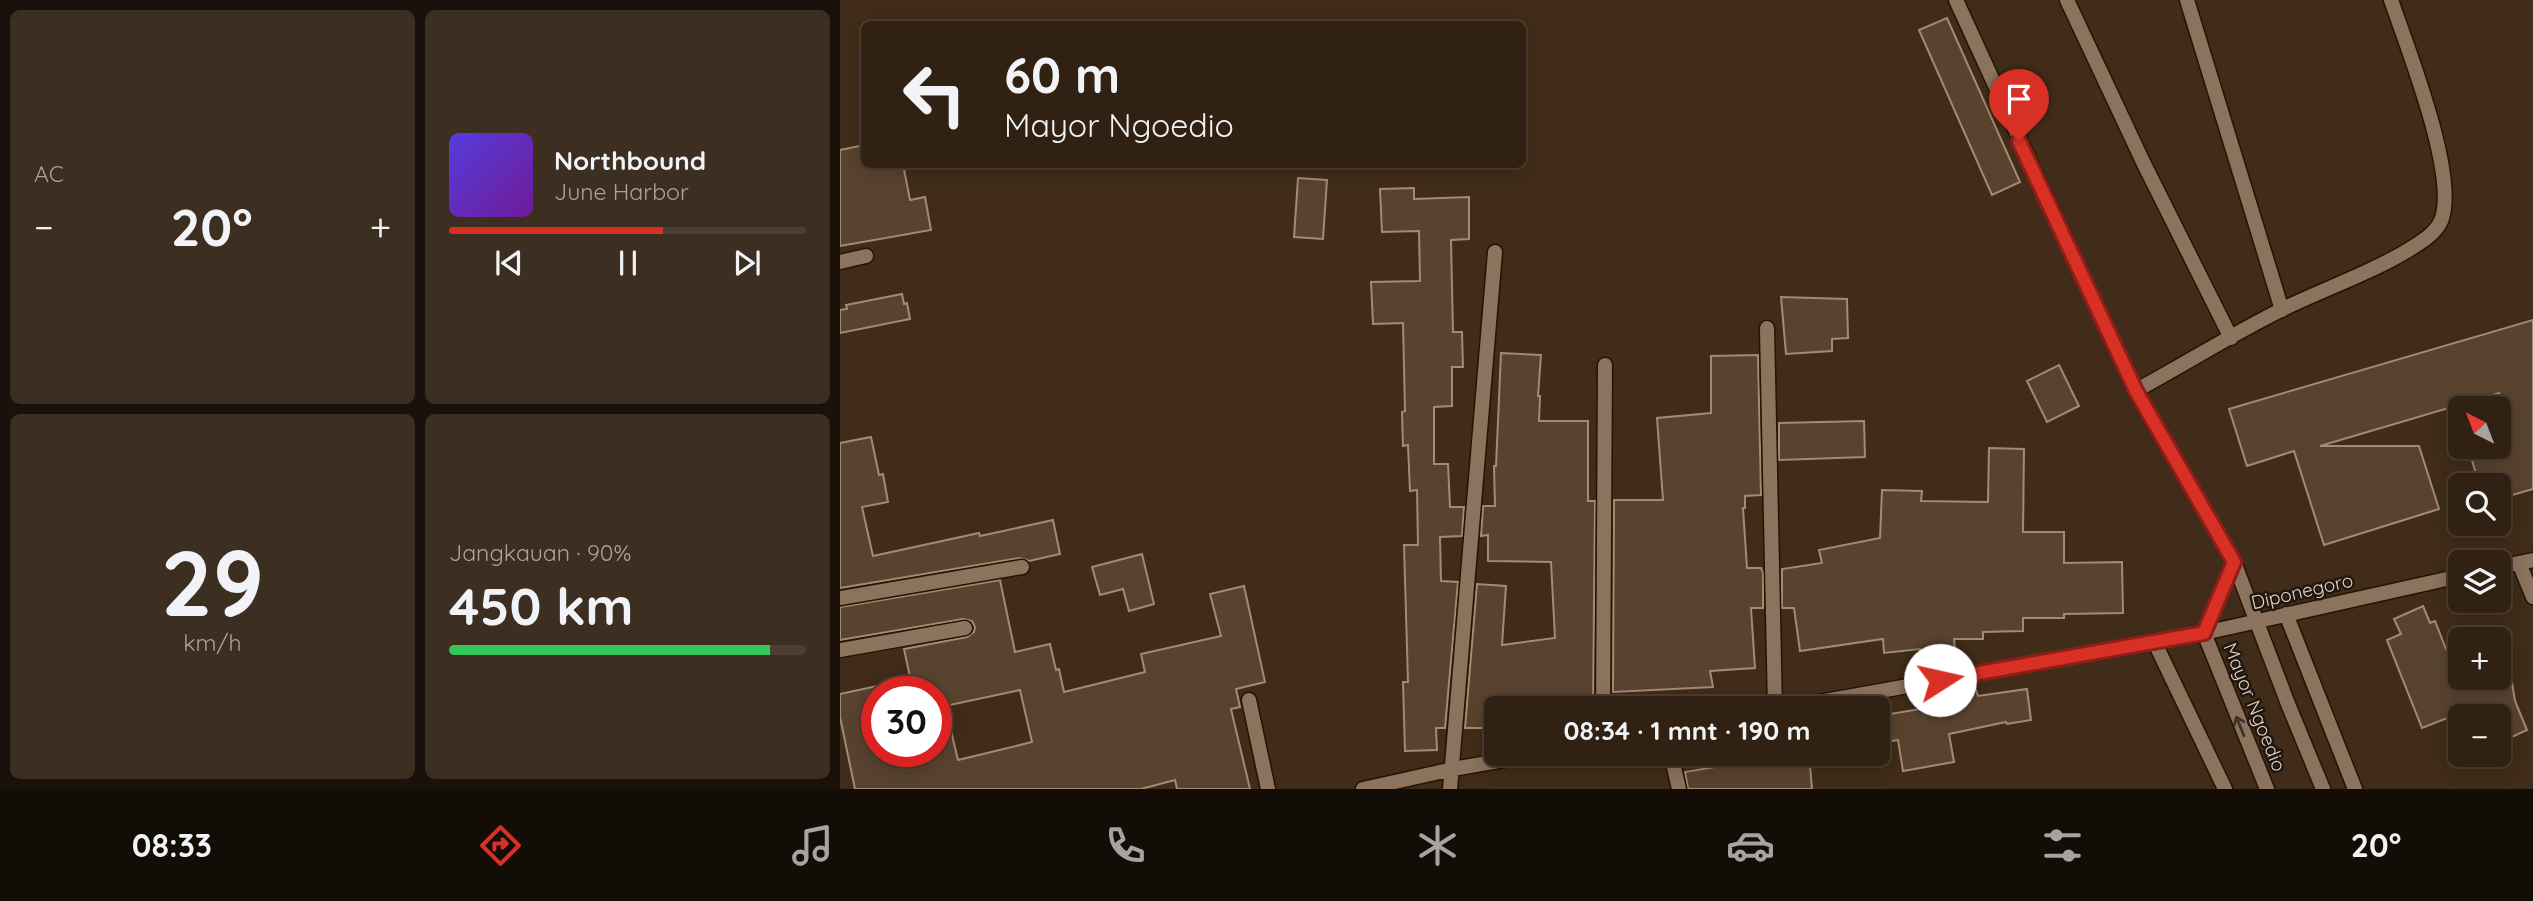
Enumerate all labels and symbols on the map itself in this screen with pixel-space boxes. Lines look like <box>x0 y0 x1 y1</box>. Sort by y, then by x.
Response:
pin <box>1989 69 2049 141</box>
north arrow <box>2448 396 2511 458</box>
street label: Diponegoro <box>2249 568 2355 614</box>
street label: Mayor Ngoedio <box>2218 639 2292 775</box>
position arrow <box>1903 643 1977 717</box>
speed limit sign: 30 <box>861 676 952 767</box>
one-way arrow <box>2233 716 2246 737</box>

